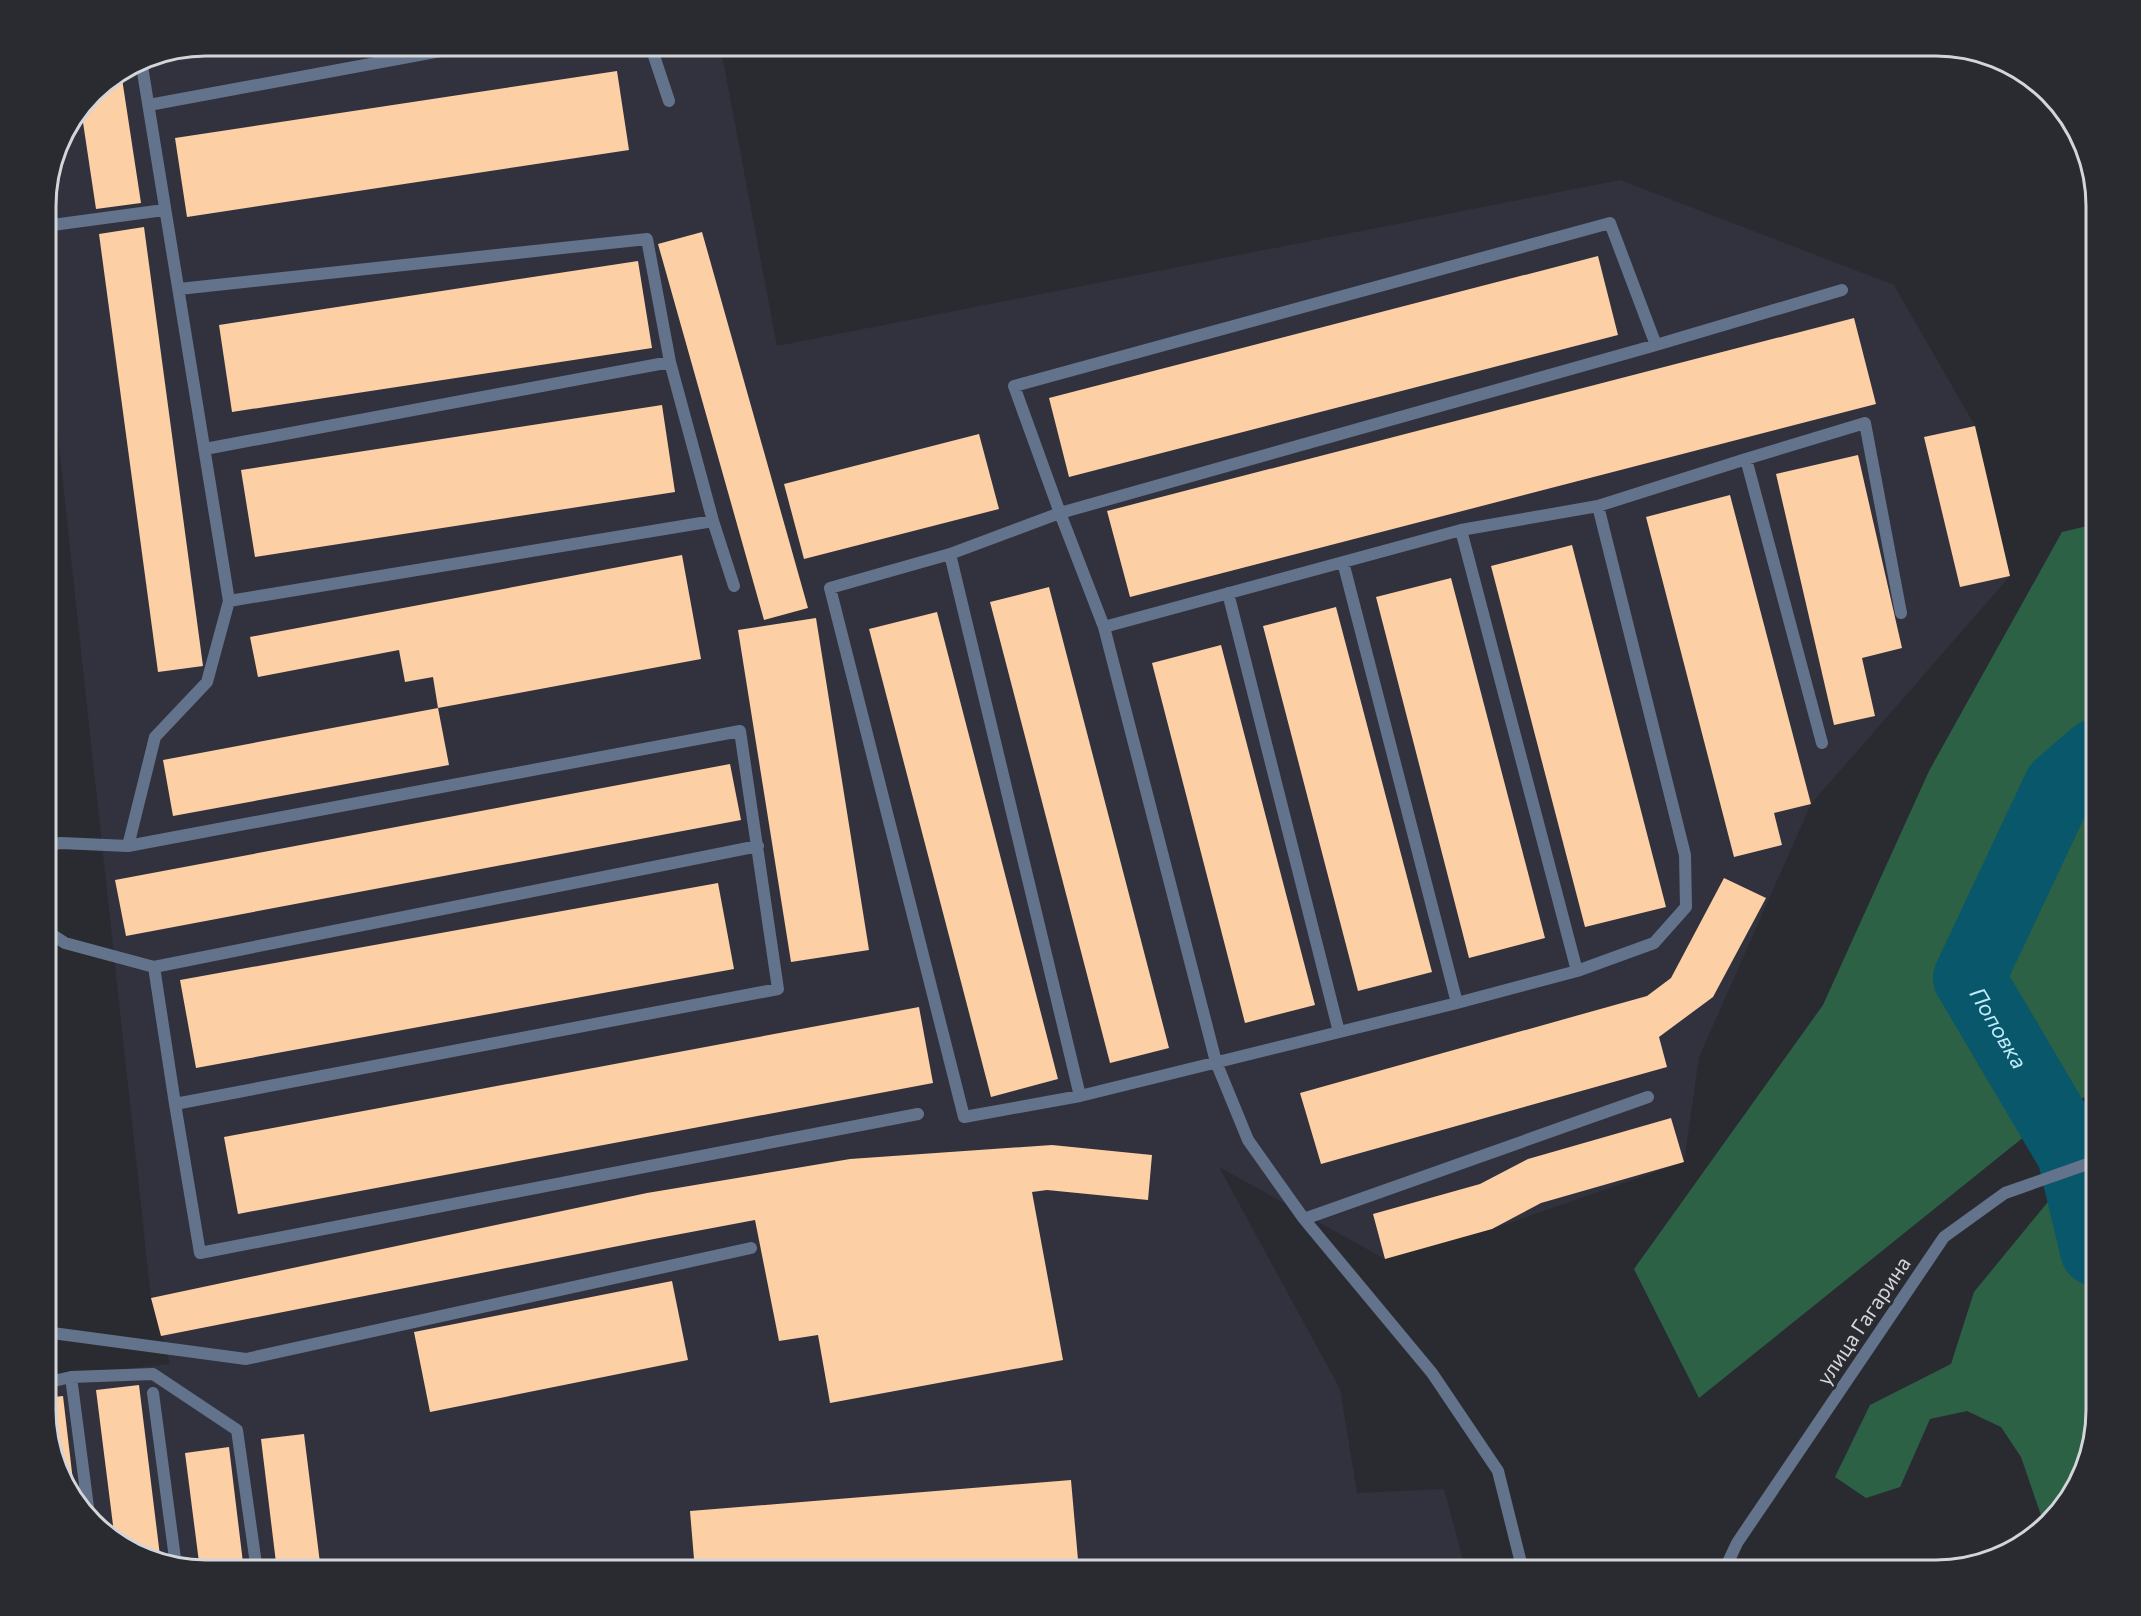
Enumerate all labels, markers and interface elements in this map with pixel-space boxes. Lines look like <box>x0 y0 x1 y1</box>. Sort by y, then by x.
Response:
water label: Поповка <box>1964 982 2033 1073</box>
street label: улица Гагарина <box>1811 1251 1915 1389</box>

